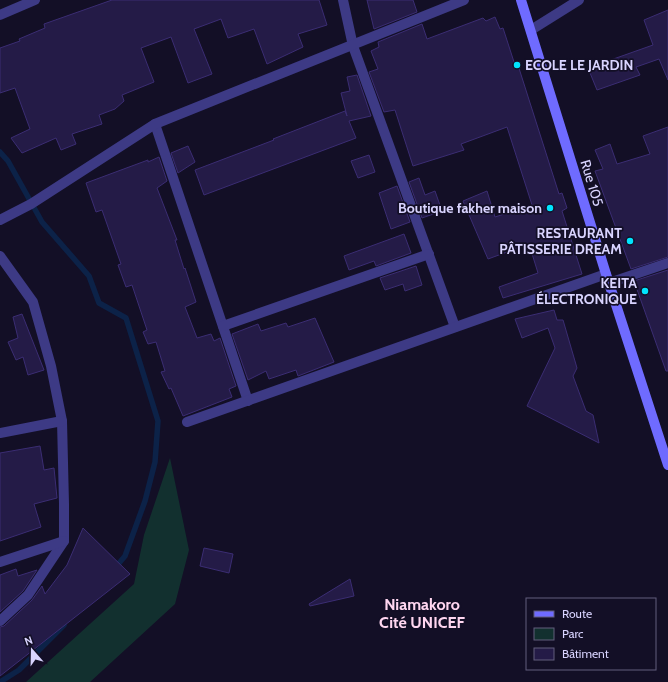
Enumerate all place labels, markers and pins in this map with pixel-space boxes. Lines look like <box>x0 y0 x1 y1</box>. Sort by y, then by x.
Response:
place label: ECOLE LE JARDIN <box>525 56 633 74</box>
marker: ECOLE LE JARDIN <box>512 60 522 70</box>
place label: Boutique fakher maison <box>398 199 542 217</box>
marker: Boutique fakher maison <box>545 203 555 213</box>
place label: RESTAURANT PÂTISSERIE DREAM <box>499 224 622 258</box>
marker: RESTAURANT PÂTISSERIE DREAM <box>625 236 635 246</box>
place label: KEITA ÉLECTRONIQUE <box>536 274 637 308</box>
marker: KEITA ÉLECTRONIQUE <box>640 286 650 296</box>

